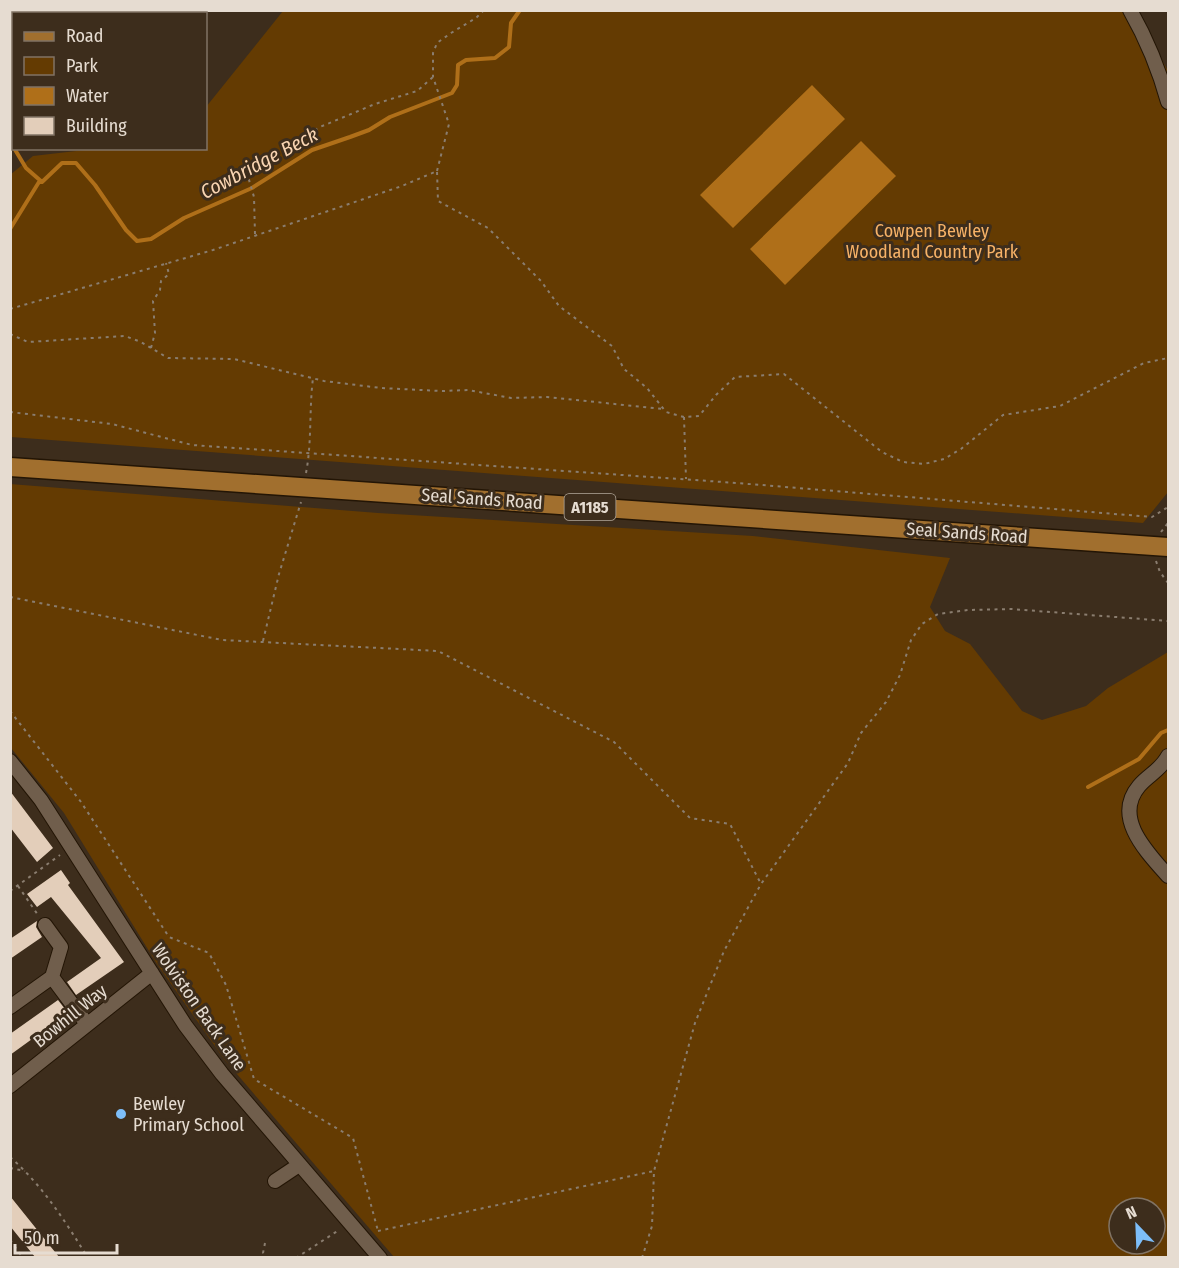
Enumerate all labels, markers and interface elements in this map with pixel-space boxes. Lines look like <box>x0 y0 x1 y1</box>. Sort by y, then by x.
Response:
legend <box>12 12 207 150</box>
text: Road <box>66 25 103 47</box>
text: Park <box>66 55 99 77</box>
text: Water <box>66 85 109 107</box>
text: Building <box>66 115 127 137</box>
water label: Cowbridge Beck <box>196 122 322 204</box>
park label: Cowpen Bewley Woodland Country Park <box>846 220 1019 263</box>
street label: Seal Sands Road <box>421 484 543 514</box>
road number: A1185 <box>564 494 616 520</box>
street label: Seal Sands Road <box>906 518 1028 548</box>
street label: Wolviston Back Lane <box>147 939 251 1075</box>
street label: Bowhill Way <box>29 980 111 1052</box>
place label: Bewley Primary School <box>133 1093 244 1136</box>
marker: Bewley Primary School <box>114 1107 128 1121</box>
north arrow <box>1107 1196 1167 1256</box>
text: N <box>1123 1202 1139 1223</box>
scale bar <box>15 1217 117 1255</box>
text: 50 m <box>24 1227 60 1249</box>

